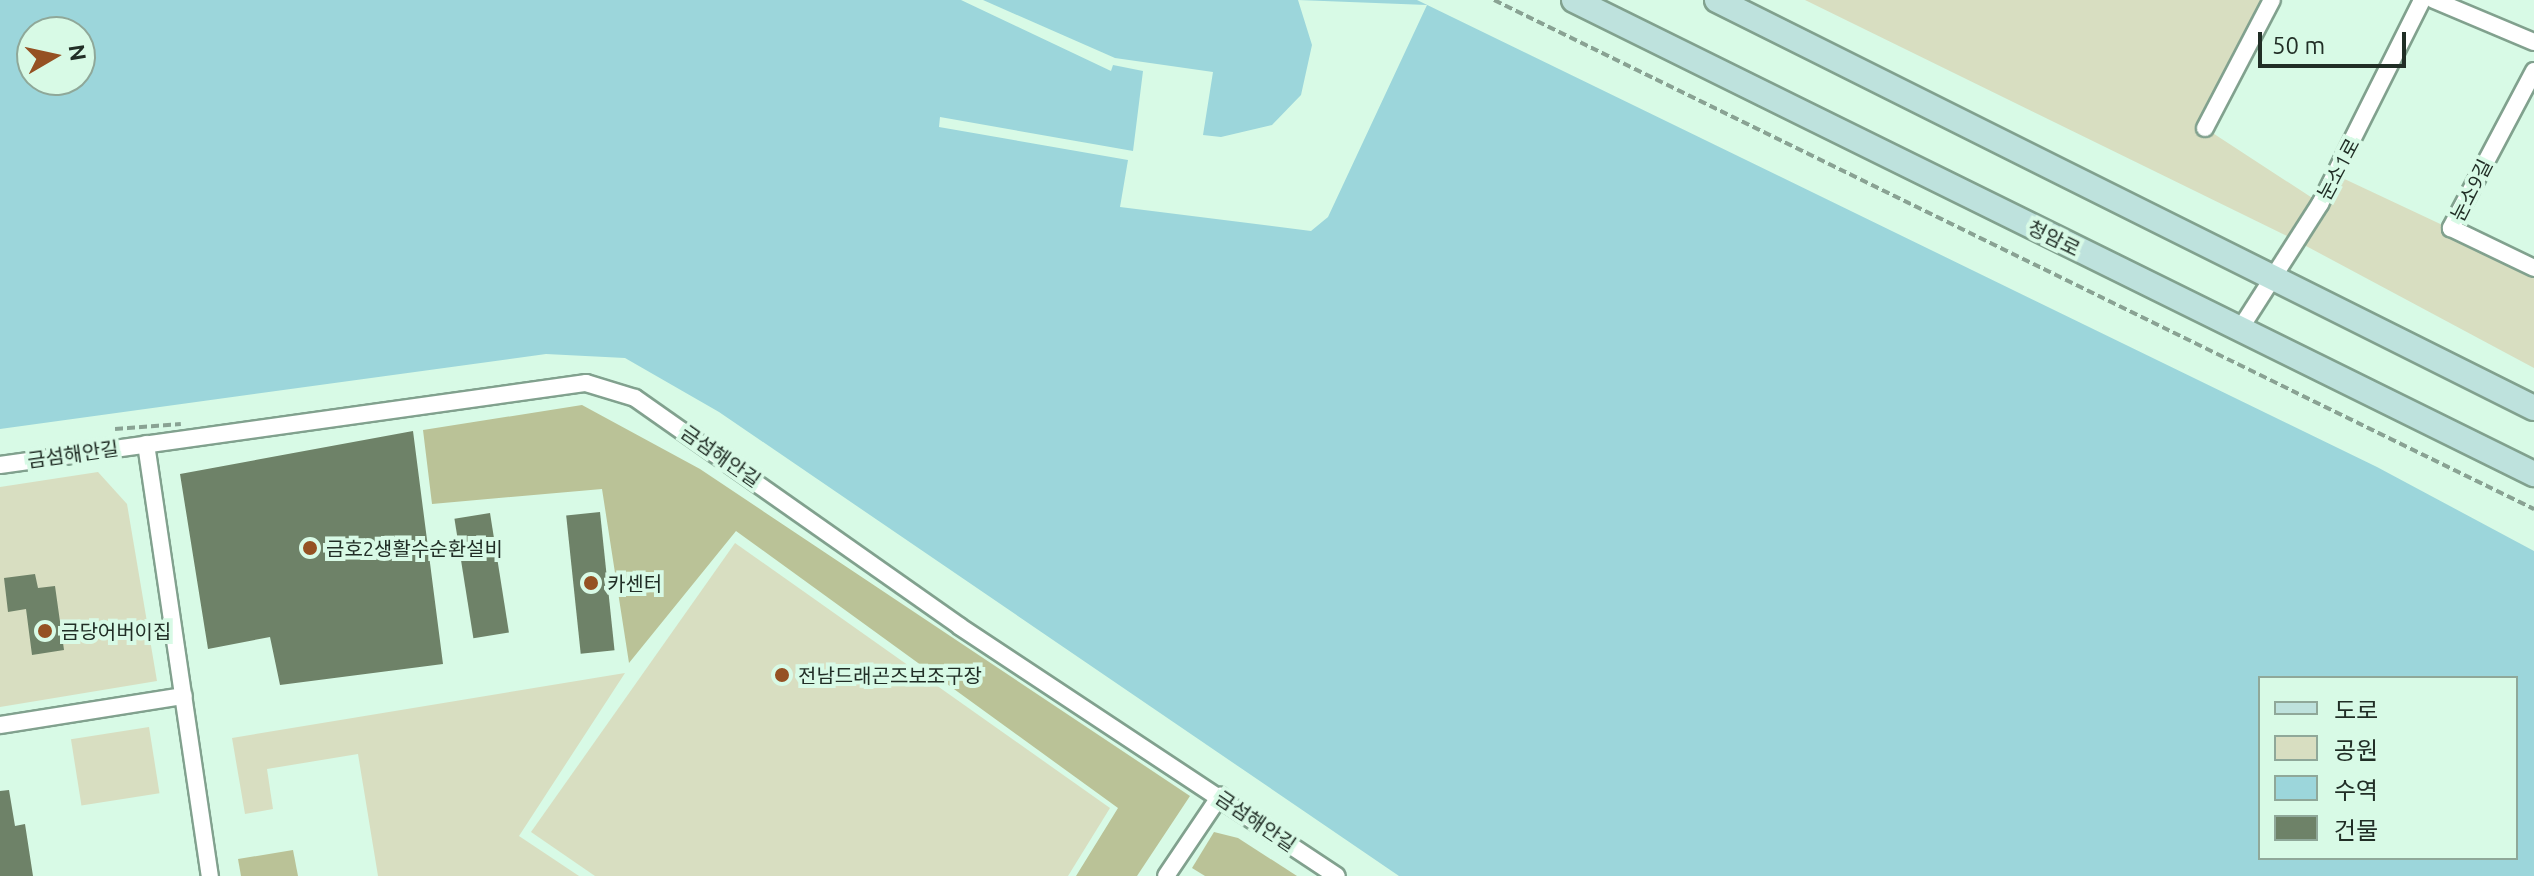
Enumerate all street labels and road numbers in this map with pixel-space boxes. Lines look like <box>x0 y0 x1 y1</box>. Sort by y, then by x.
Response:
street label: 눈소1로 <box>2312 134 2364 204</box>
street label: 눈소9길 <box>2445 155 2497 225</box>
street label: 청암로 <box>2024 215 2084 261</box>
street label: 금섬해안길 <box>676 420 766 492</box>
street label: 금섬해안길 <box>26 436 120 472</box>
street label: 금섬해안길 <box>1211 785 1301 857</box>

